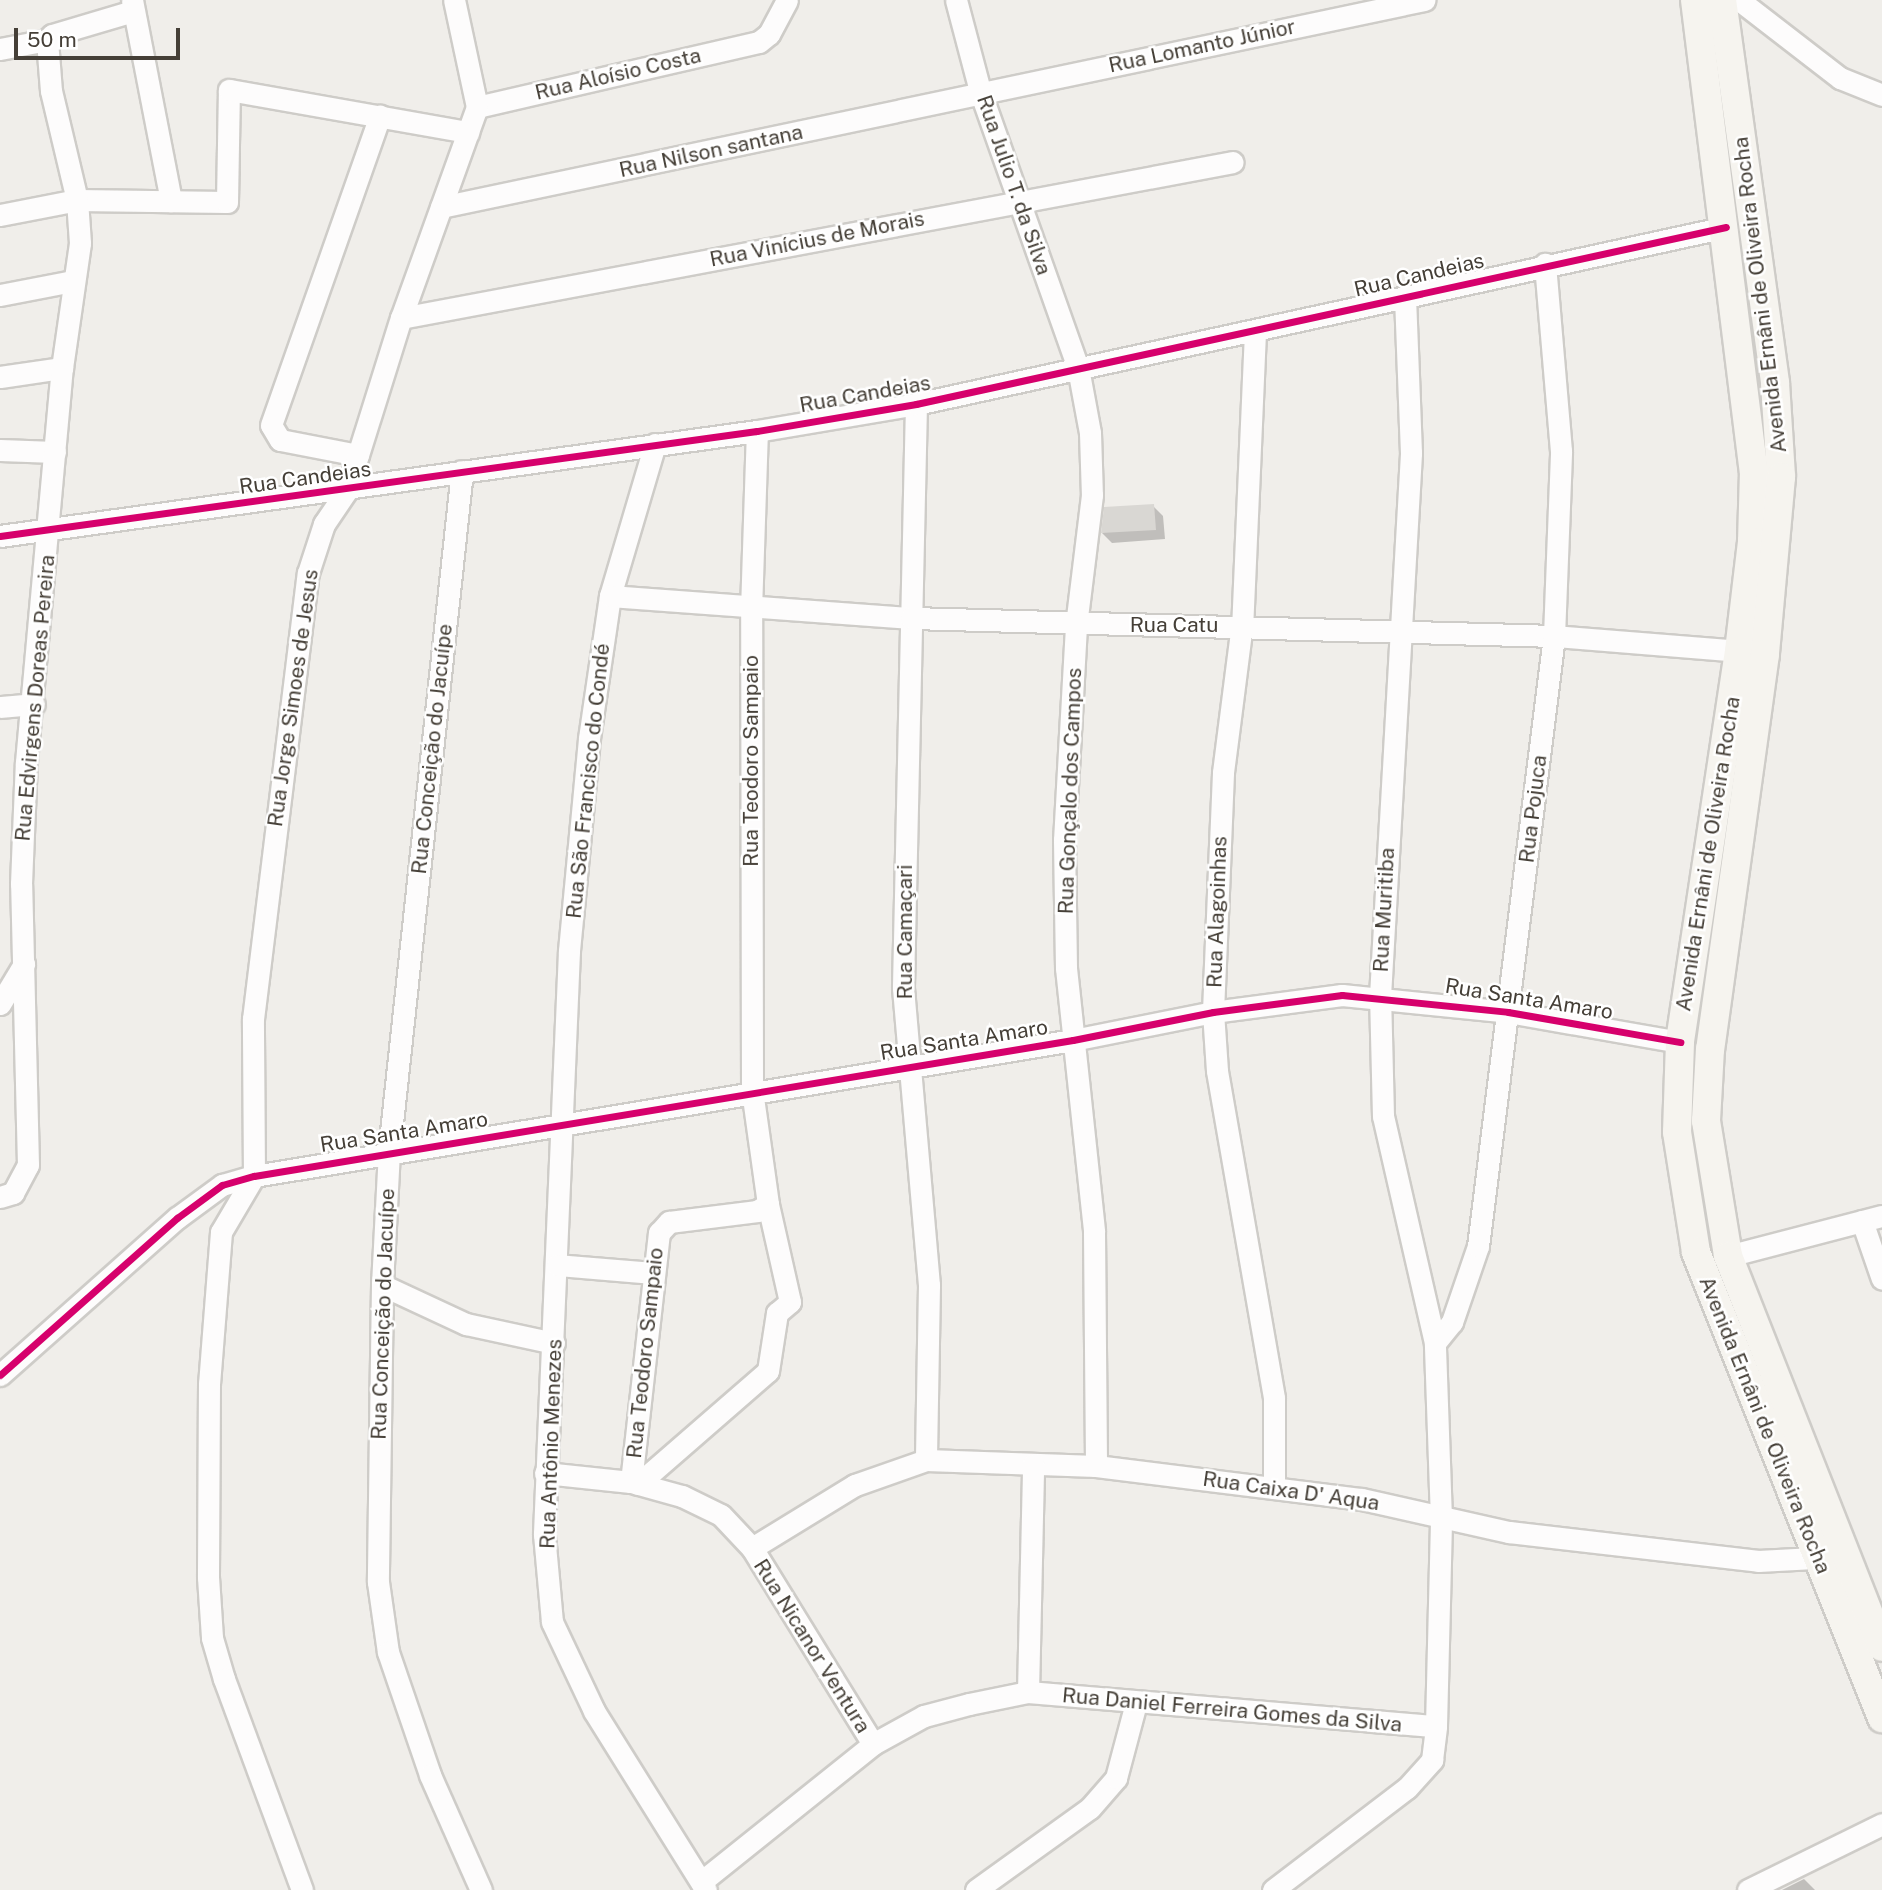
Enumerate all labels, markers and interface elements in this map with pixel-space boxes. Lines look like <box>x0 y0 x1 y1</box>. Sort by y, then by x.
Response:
scale bar <box>18 14 184 58</box>
street label: Rua Lomanto Júnior <box>1106 14 1298 78</box>
text: 50 m <box>27 27 77 52</box>
street label: Rua Aloísio Costa <box>532 43 704 105</box>
street label: Rua Julio T. da Silva <box>971 91 1057 279</box>
street label: Rua Nilson santana <box>617 119 805 183</box>
street label: Avenida Ernâni de Oliveira Rocha <box>1728 135 1792 455</box>
street label: Rua Vinícius de Morais <box>707 206 927 272</box>
street label: Rua Candeias <box>1351 248 1487 302</box>
street label: Rua Candeias <box>797 370 933 418</box>
street label: Rua Candeias <box>238 456 372 500</box>
street label: Rua Edvirgens Doreas Pereira <box>10 554 60 842</box>
street label: Rua Jorge Simoes de Jesus <box>262 567 324 829</box>
street label: Rua Catu <box>1130 612 1218 638</box>
street label: Rua Conceição do Jacuípe <box>406 622 458 876</box>
street label: Rua São Francisco do Condé <box>561 642 615 920</box>
street label: Rua Teodoro Sampaio <box>738 655 764 867</box>
street label: Rua Gonçalo dos Campos <box>1053 667 1087 915</box>
street label: Avenida Ernâni de Oliveira Rocha <box>1671 695 1745 1013</box>
street label: Rua Pojuca <box>1514 754 1552 864</box>
street label: Rua Alagoinhas <box>1202 836 1232 988</box>
street label: Rua Muritiba <box>1368 847 1400 973</box>
street label: Rua Camaçari <box>892 865 918 999</box>
street label: Rua Santa Amaro <box>1443 973 1615 1025</box>
street label: Rua Santa Amaro <box>878 1014 1050 1066</box>
street label: Rua Santa Amaro <box>318 1106 490 1158</box>
street label: Rua Conceição do Jacuípe <box>366 1188 400 1440</box>
street label: Rua Teodoro Sampaio <box>621 1246 669 1460</box>
street label: Avenida Ernâni de Oliveira Rocha <box>1694 1273 1836 1577</box>
street label: Rua Antônio Menezes <box>535 1339 567 1549</box>
street label: Rua Caixa D' Aqua <box>1201 1466 1381 1516</box>
street label: Rua Nicanor Ventura <box>748 1554 876 1738</box>
street label: Rua Daniel Ferreira Gomes da Silva <box>1061 1683 1403 1737</box>

